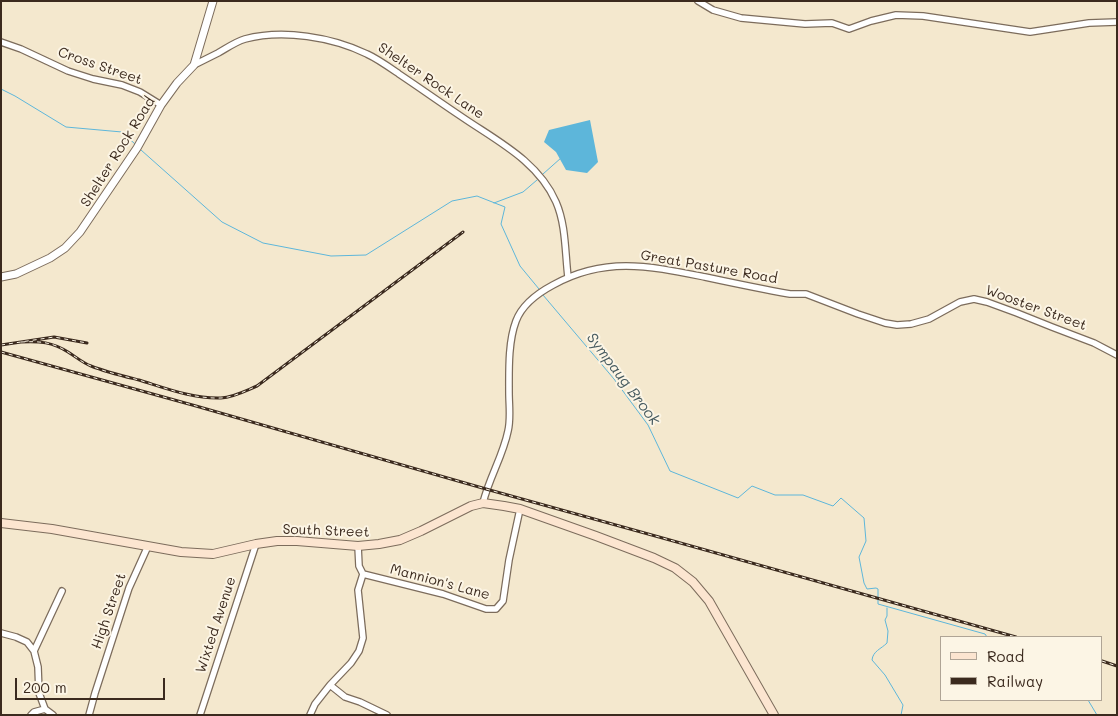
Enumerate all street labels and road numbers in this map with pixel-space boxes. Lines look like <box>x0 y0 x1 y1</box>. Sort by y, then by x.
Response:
street label: Shelter Rock Lane <box>375 39 487 123</box>
street label: Cross Street <box>56 44 144 88</box>
street label: Shelter Rock Road <box>77 94 159 210</box>
street label: Great Pasture Road <box>639 247 779 287</box>
street label: Wooster Street <box>983 282 1089 334</box>
street label: South Street <box>282 521 370 541</box>
street label: Mannion's Lane <box>388 561 492 603</box>
street label: High Street <box>88 571 130 651</box>
street label: Wixted Avenue <box>193 575 239 675</box>

